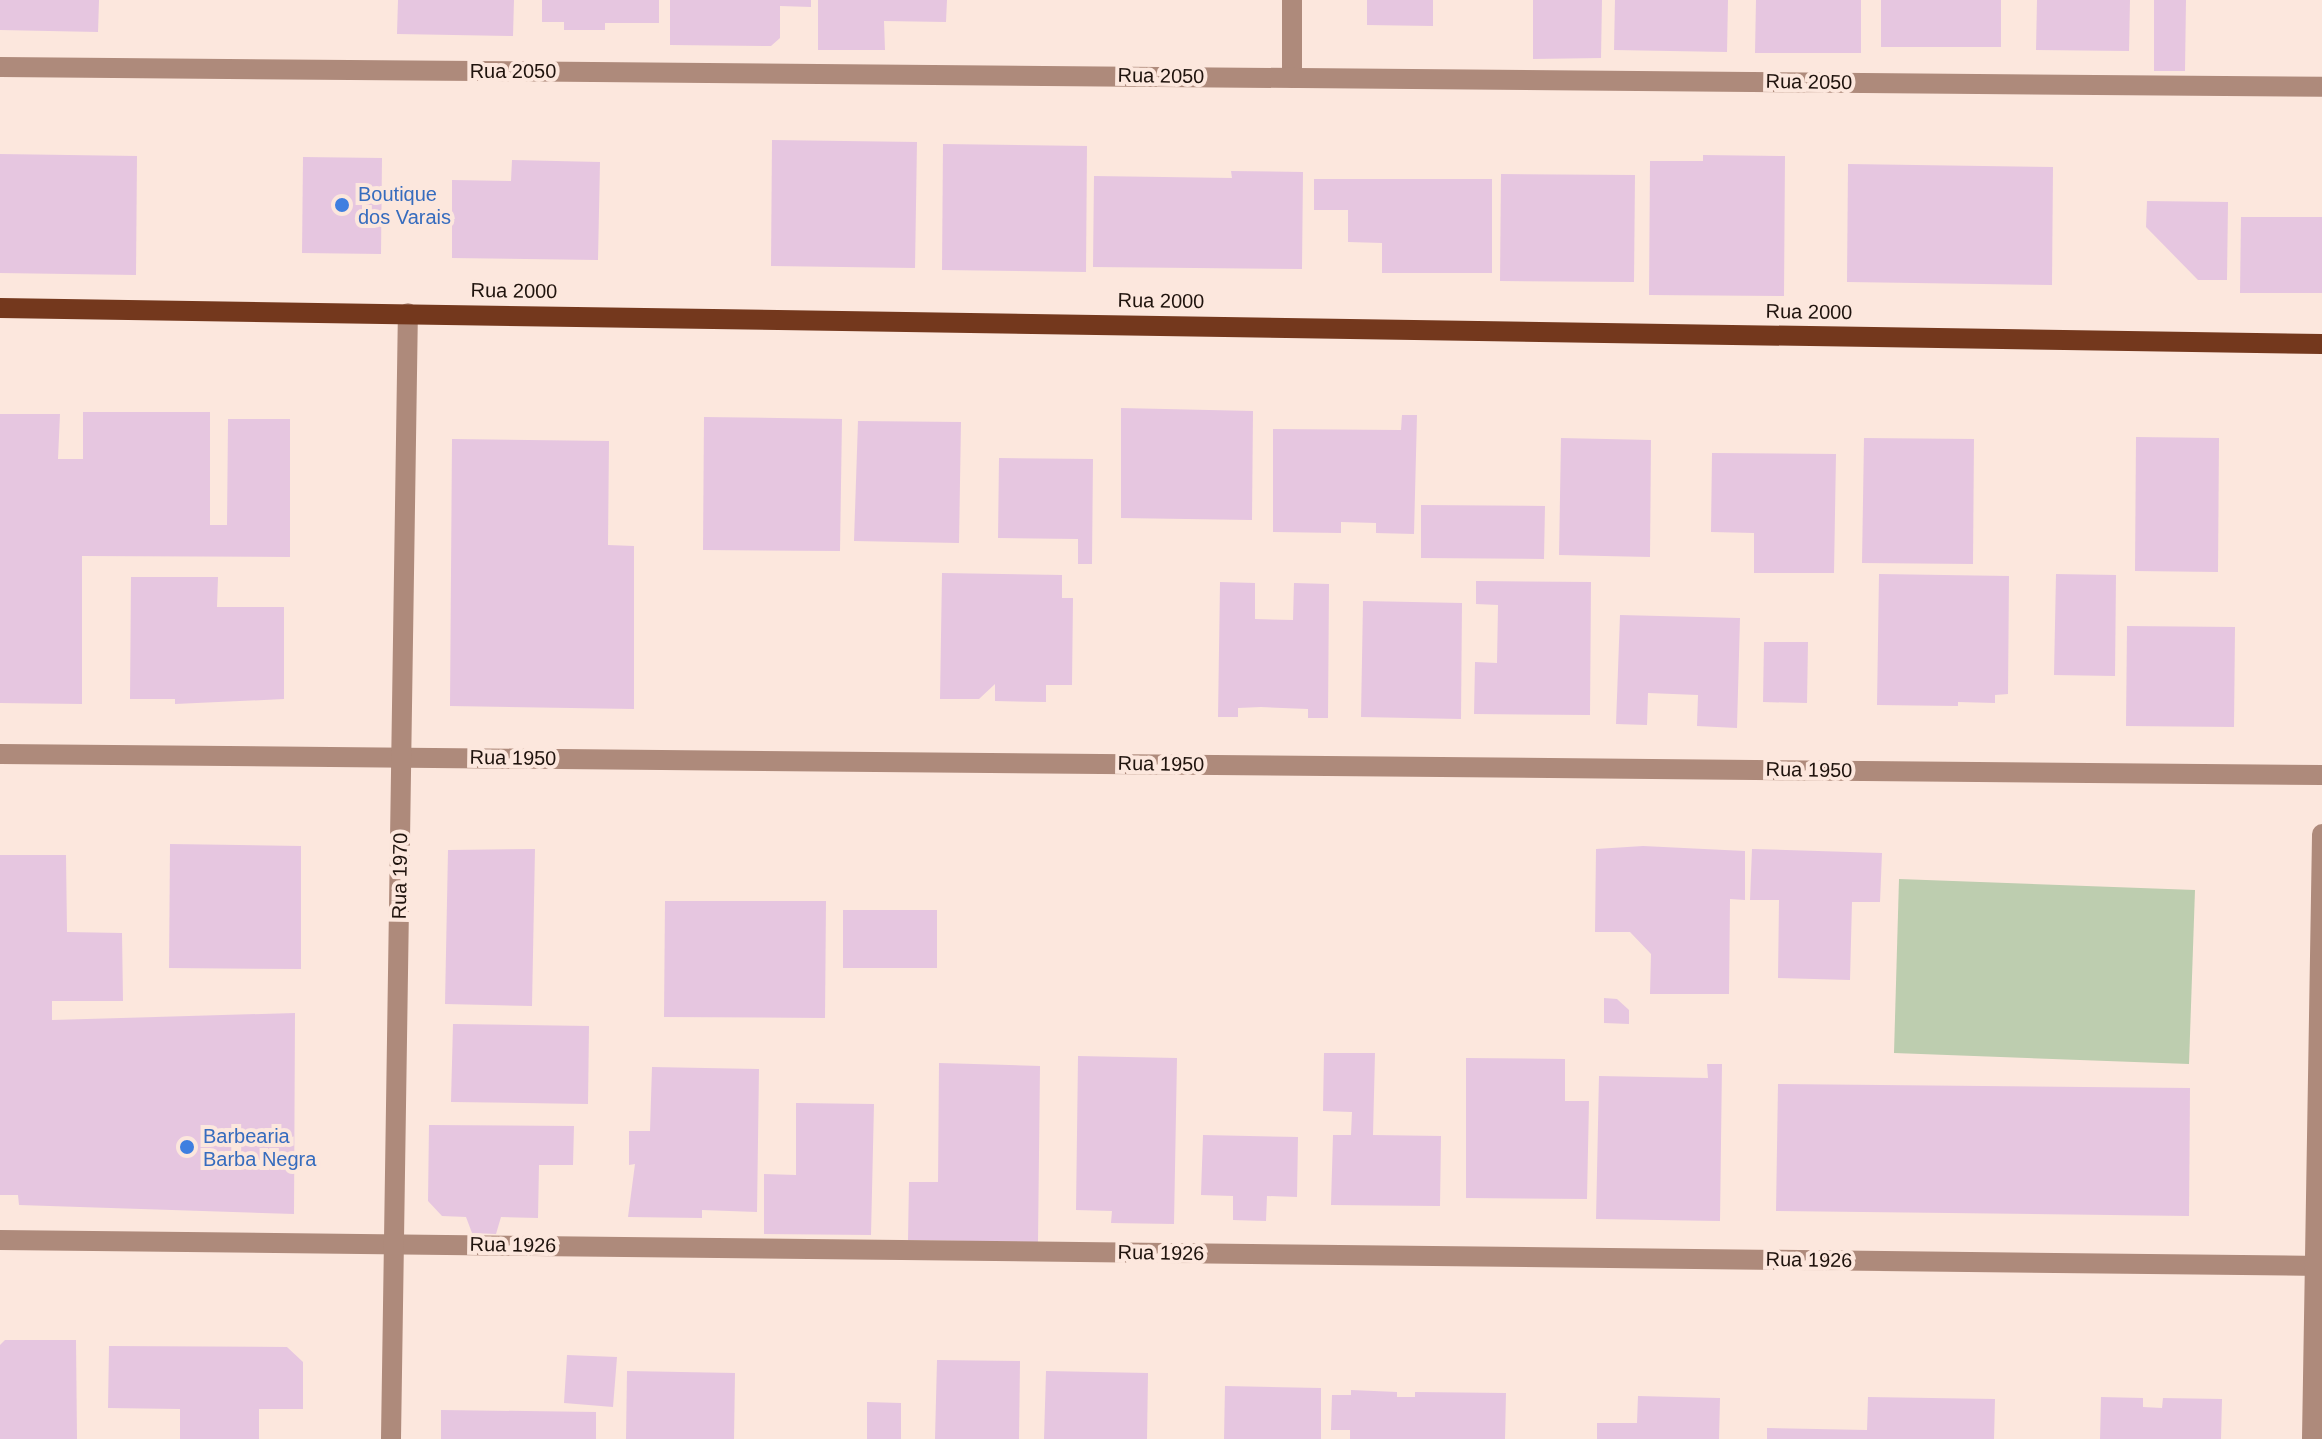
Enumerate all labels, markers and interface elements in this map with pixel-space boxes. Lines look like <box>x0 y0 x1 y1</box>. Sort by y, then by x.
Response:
street label: Rua 2050 <box>470 59 556 83</box>
street label: Rua 2050 <box>1117 63 1205 89</box>
street label: Rua 2050 <box>1765 69 1853 95</box>
place label: Boutique dos Varais <box>358 182 451 229</box>
marker: Boutique dos Varais <box>333 196 351 214</box>
street label: Rua 2000 <box>470 278 558 304</box>
street label: Rua 2000 <box>1117 288 1205 314</box>
street label: Rua 2000 <box>1765 299 1853 325</box>
street label: Rua 1950 <box>469 745 557 771</box>
street label: Rua 1950 <box>1117 751 1205 777</box>
street label: Rua 1950 <box>1765 757 1853 783</box>
street label: Rua 1970 <box>387 832 413 920</box>
place label: Barbearia Barba Negra <box>203 1124 316 1171</box>
marker: Barbearia Barba Negra <box>178 1138 196 1156</box>
street label: Rua 1926 <box>469 1232 557 1258</box>
street label: Rua 1926 <box>1117 1240 1205 1266</box>
street label: Rua 1926 <box>1765 1247 1853 1273</box>

